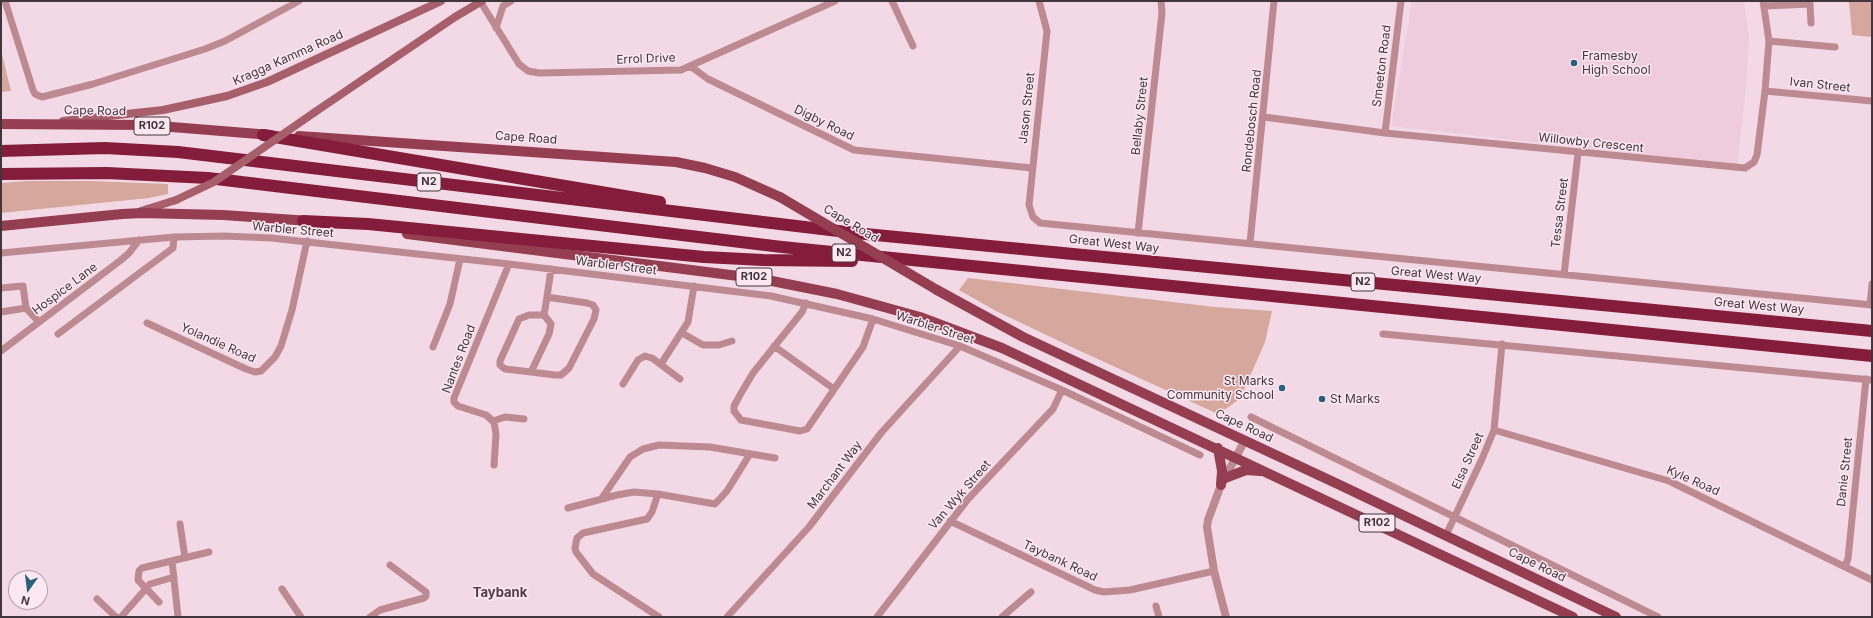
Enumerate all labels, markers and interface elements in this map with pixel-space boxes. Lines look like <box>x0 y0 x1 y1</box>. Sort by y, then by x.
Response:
street label: Smeeton Road <box>1370 24 1394 108</box>
street label: Kragga Kamma Road <box>231 27 345 89</box>
place label: Framesby High School <box>1582 49 1651 77</box>
street label: Errol Drive <box>616 51 676 67</box>
marker: Framesby High School <box>1569 58 1579 68</box>
street label: Rondebosch Road <box>1239 69 1265 173</box>
street label: Jason Street <box>1016 72 1038 144</box>
street label: Ivan Street <box>1789 75 1851 95</box>
street label: Bellaby Street <box>1129 76 1151 156</box>
street label: Digby Road <box>792 102 856 144</box>
street label: Cape Road <box>64 103 126 119</box>
road number: R102 <box>134 117 170 135</box>
street label: Cape Road <box>494 129 558 147</box>
street label: Willowby Crescent <box>1538 130 1644 156</box>
road number: N2 <box>417 173 441 191</box>
street label: Tessa Street <box>1549 177 1571 249</box>
street label: Cape Road <box>821 202 881 246</box>
street label: Warbler Street <box>252 219 334 241</box>
street label: Great West Way <box>1068 232 1160 256</box>
road number: N2 <box>832 244 856 262</box>
street label: Warbler Street <box>575 254 657 278</box>
street label: Hospice Lane <box>30 260 100 318</box>
street label: Great West Way <box>1390 264 1482 286</box>
road number: R102 <box>736 268 772 286</box>
road number: N2 <box>1351 273 1375 291</box>
street label: Great West Way <box>1713 295 1805 317</box>
street label: Warbler Street <box>894 309 976 347</box>
street label: Yolandie Road <box>178 320 258 366</box>
street label: Nantes Road <box>439 323 479 395</box>
place label: St Marks Community School <box>1167 374 1274 402</box>
marker: St Marks Community School <box>1277 383 1287 393</box>
place label: St Marks <box>1330 392 1380 406</box>
marker: St Marks <box>1317 394 1327 404</box>
street label: Cape Road <box>1213 406 1275 446</box>
street label: Elsa Street <box>1449 430 1487 492</box>
street label: Danie Street <box>1834 437 1856 507</box>
street label: Marchant Way <box>805 438 865 512</box>
street label: Van Wyk Street <box>926 457 994 533</box>
street label: Kyle Road <box>1664 463 1722 499</box>
road number: R102 <box>1359 514 1395 532</box>
street label: Taybank Road <box>1021 537 1099 585</box>
street label: Cape Road <box>1506 545 1568 585</box>
north arrow <box>8 570 48 610</box>
district label: Taybank <box>473 585 527 601</box>
text: N <box>20 593 31 608</box>

